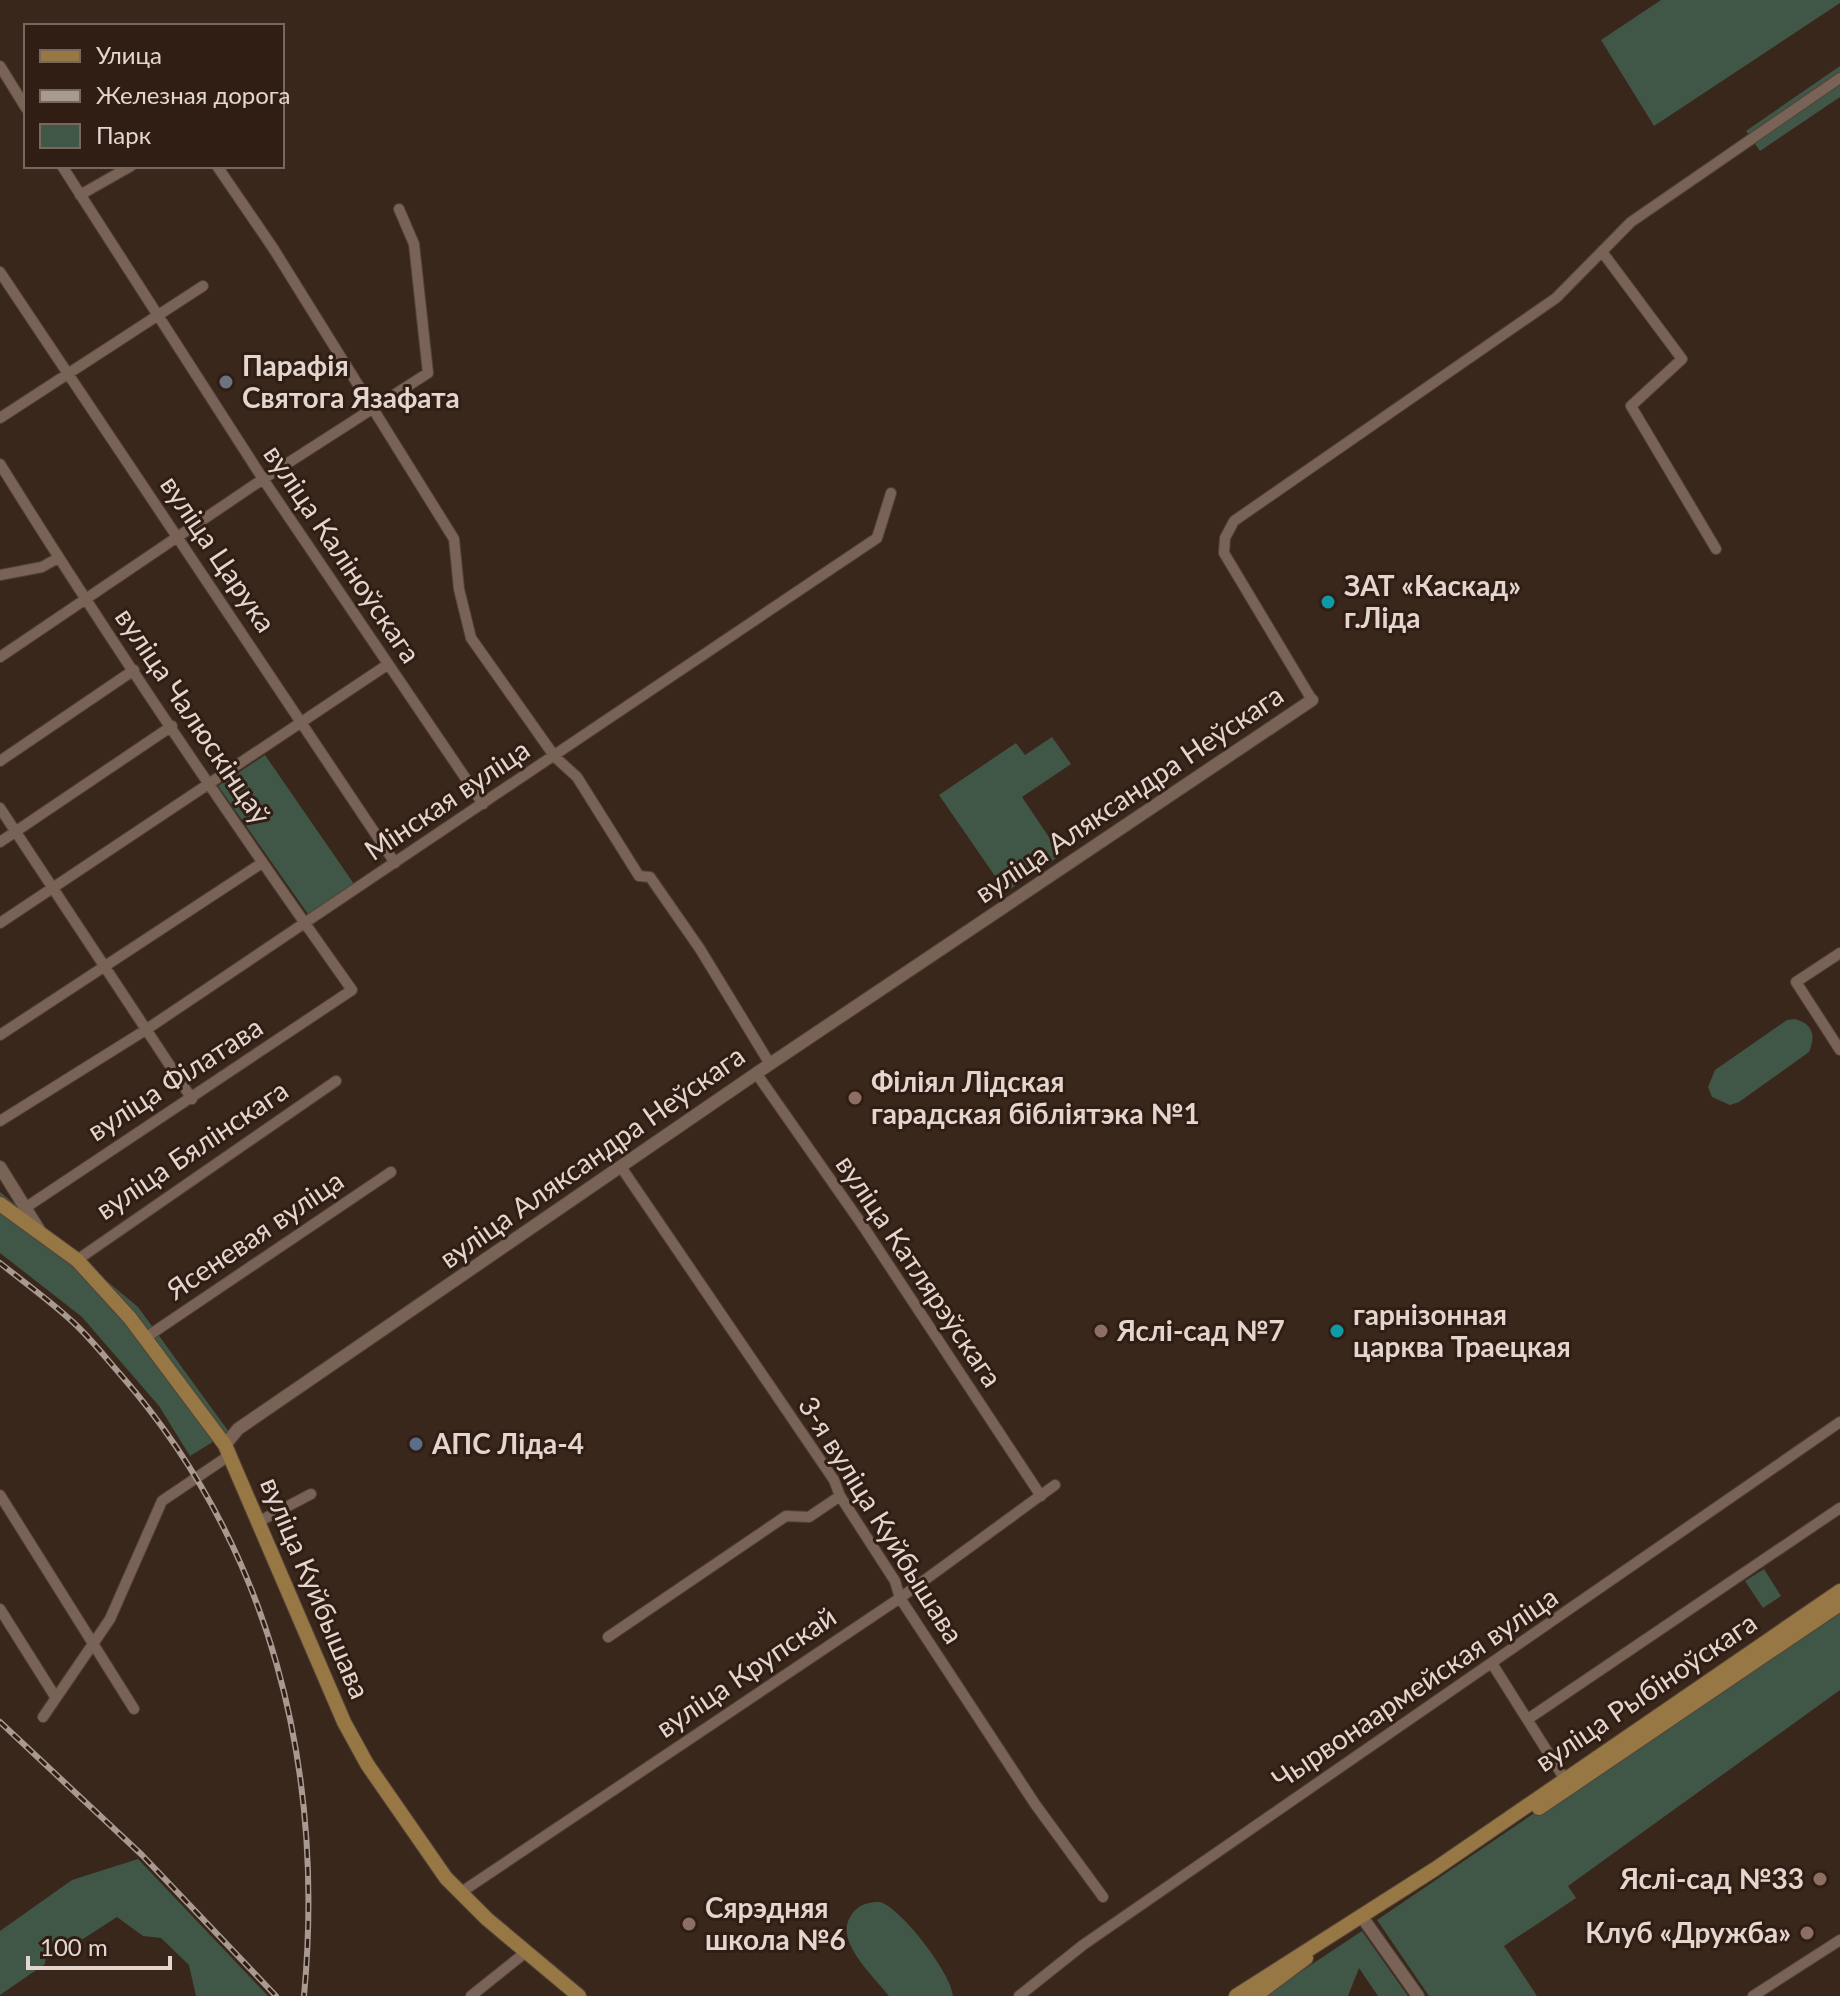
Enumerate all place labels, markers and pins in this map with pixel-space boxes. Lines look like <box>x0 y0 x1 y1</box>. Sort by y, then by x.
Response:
place label: Парафія Святога Язафата <box>242 348 460 414</box>
marker: Парафія Святога Язафата <box>217 373 235 391</box>
place label: ЗАТ «Каскад» г.Ліда <box>1344 568 1521 634</box>
marker: ЗАТ «Каскад» г.Ліда <box>1319 593 1337 611</box>
place label: Філіял Лідская гарадская бібліятэка №1 <box>871 1064 1200 1130</box>
marker: Філіял Лідская гарадская бібліятэка №1 <box>846 1089 864 1107</box>
place label: гарнізонная царква Траецкая <box>1353 1297 1571 1363</box>
place label: Яслі-сад №7 <box>1116 1313 1285 1347</box>
marker: Яслі-сад №7 <box>1092 1322 1110 1340</box>
marker: гарнізонная царква Траецкая <box>1328 1322 1346 1340</box>
place label: АПС Ліда-4 <box>431 1426 584 1460</box>
marker: АПС Ліда-4 <box>407 1435 425 1453</box>
place label: Яслі-сад №33 <box>1619 1861 1804 1895</box>
marker: Яслі-сад №33 <box>1811 1870 1829 1888</box>
place label: Сярэдняя школа №6 <box>705 1890 846 1956</box>
marker: Сярэдняя школа №6 <box>680 1915 698 1933</box>
place label: Клуб «Дружба» <box>1585 1915 1791 1949</box>
marker: Клуб «Дружба» <box>1798 1924 1816 1942</box>

